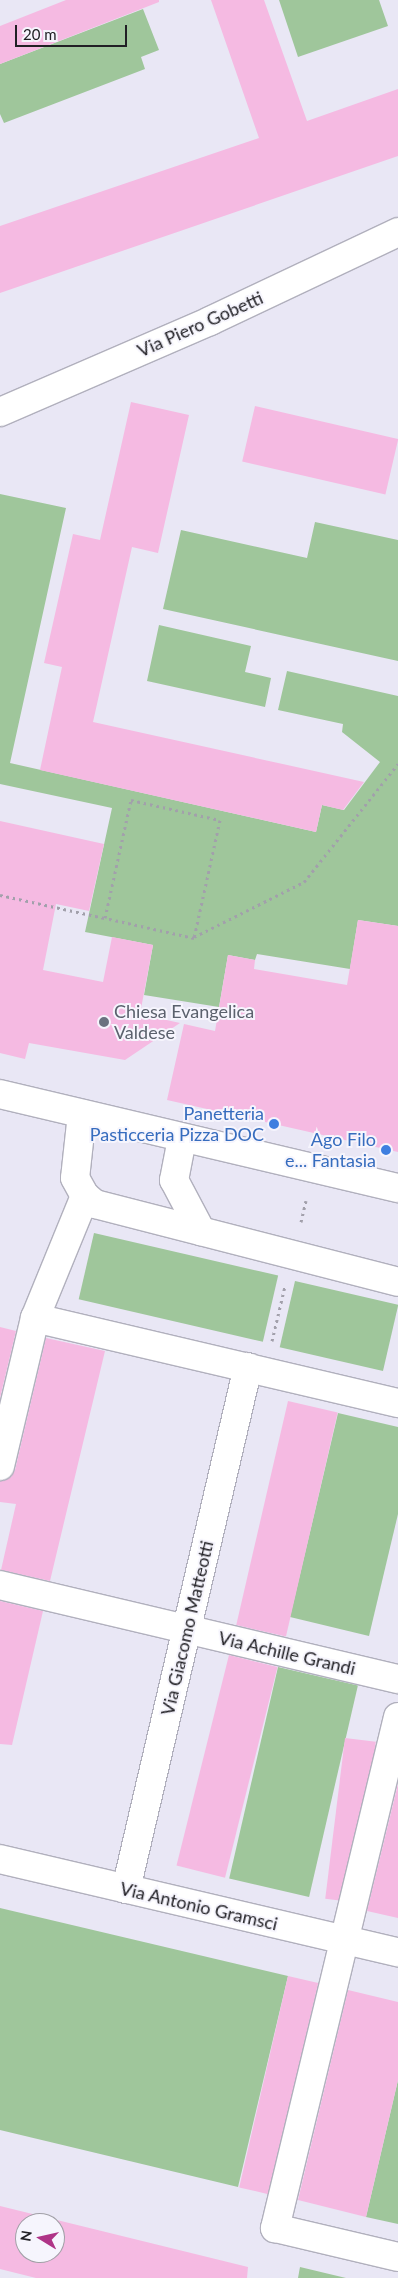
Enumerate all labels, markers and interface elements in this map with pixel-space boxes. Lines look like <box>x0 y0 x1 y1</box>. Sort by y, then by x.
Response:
scale bar <box>18 15 130 47</box>
text: 20 m <box>23 25 57 43</box>
street label: Via Piero Gobetti <box>134 287 266 361</box>
place label: Chiesa Evangelica Valdese <box>114 1001 254 1044</box>
marker: Chiesa Evangelica Valdese <box>98 1016 110 1028</box>
place label: Panetteria Pasticceria Pizza DOC <box>90 1103 264 1146</box>
marker: Panetteria Pasticceria Pizza DOC <box>268 1118 280 1130</box>
place label: Ago Filo e... Fantasia <box>285 1129 376 1172</box>
marker: Ago Filo e... Fantasia <box>380 1144 392 1156</box>
street label: Via Giacomo Matteotti <box>156 1539 218 1717</box>
street label: Via Achille Grandi <box>216 1627 358 1679</box>
street label: Via Antonio Gramsci <box>118 1877 280 1935</box>
north arrow <box>15 2213 65 2263</box>
text: N <box>16 2229 35 2242</box>

